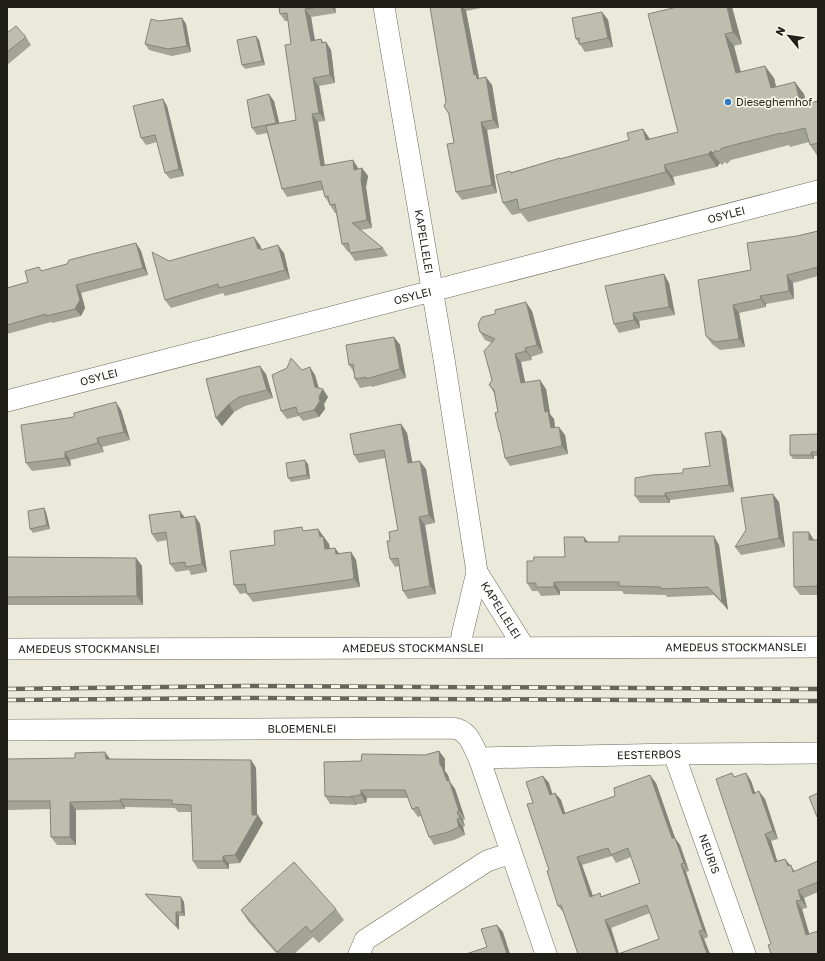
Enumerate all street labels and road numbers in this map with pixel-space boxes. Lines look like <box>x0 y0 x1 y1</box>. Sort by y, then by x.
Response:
street label: OSYLEI <box>706 203 746 225</box>
street label: KAPELLELEI <box>413 208 436 275</box>
street label: OSYLEI <box>392 284 433 307</box>
street label: OSYLEI <box>79 366 119 388</box>
street label: KAPELLELEI <box>479 579 524 641</box>
street label: AMEDEUS STOCKMANSLEI <box>665 640 807 653</box>
street label: AMEDEUS STOCKMANSLEI <box>342 641 484 654</box>
street label: AMEDEUS STOCKMANSLEI <box>18 642 160 655</box>
street label: BLOEMENLEI <box>267 722 337 735</box>
street label: EESTERBOS <box>617 747 681 761</box>
street label: NEURIS <box>697 832 723 875</box>

